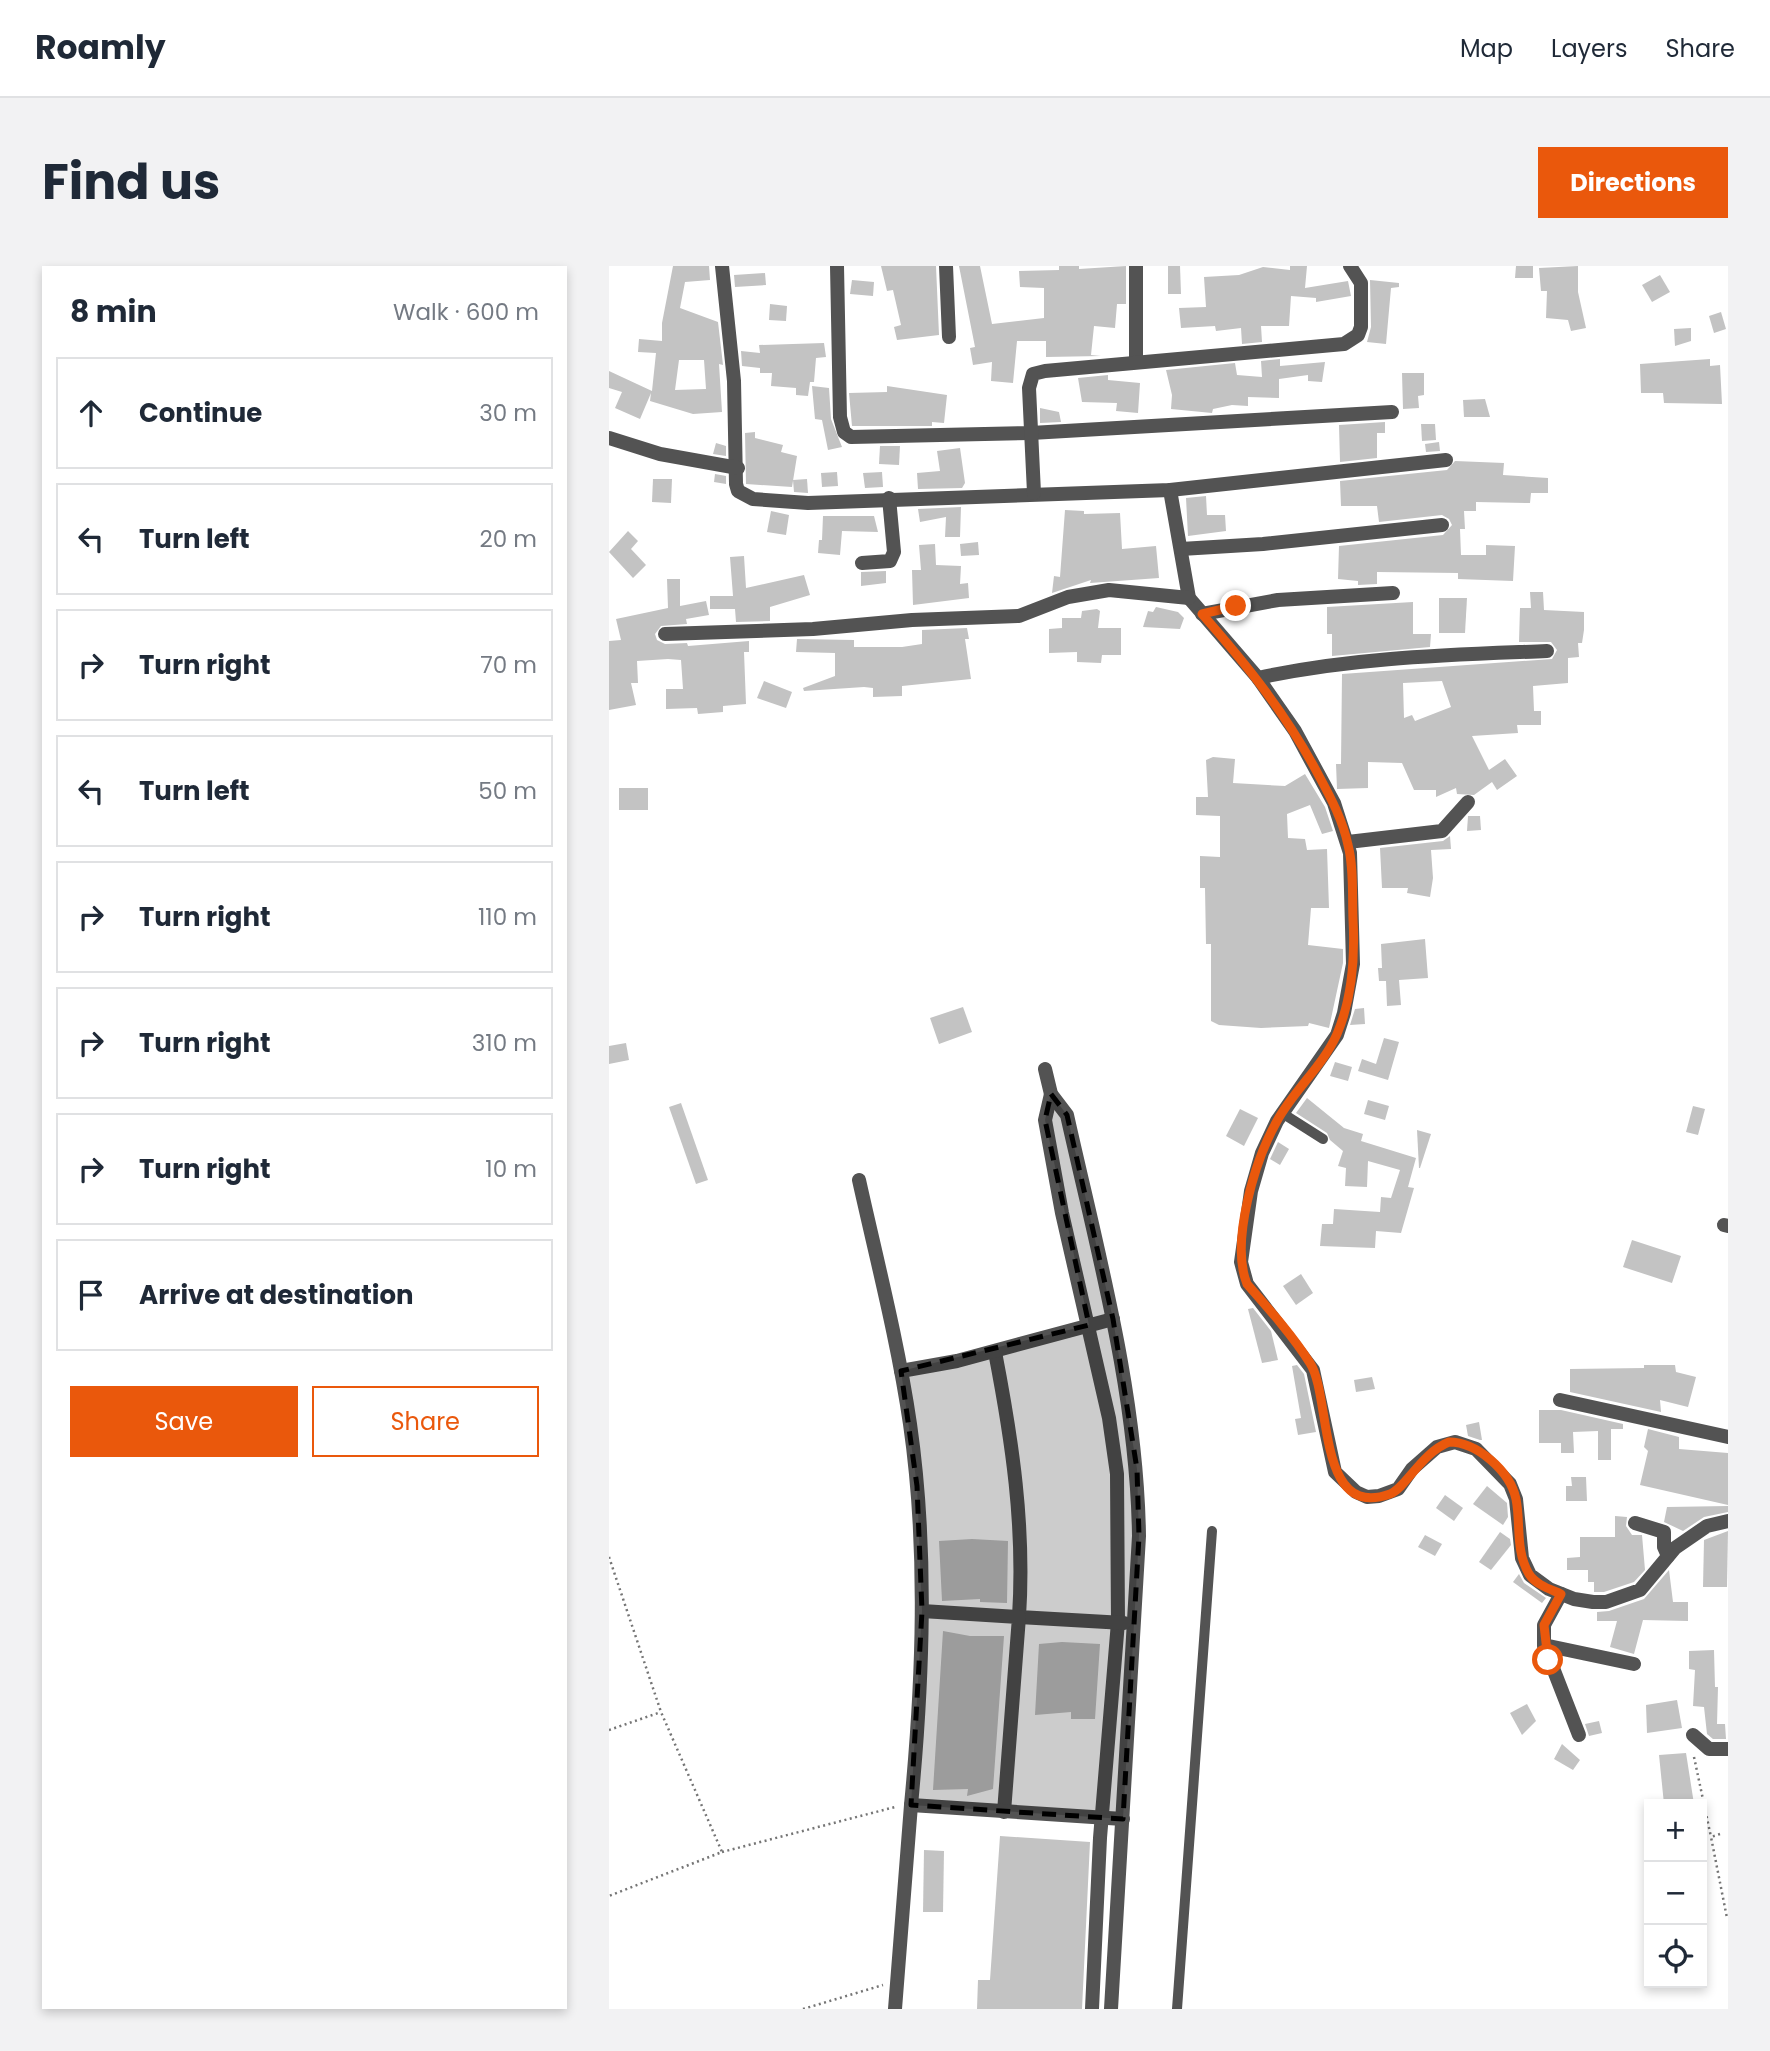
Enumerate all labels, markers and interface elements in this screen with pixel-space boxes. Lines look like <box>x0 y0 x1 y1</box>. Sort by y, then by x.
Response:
text: Roamly <box>35 24 165 71</box>
text: Map <box>1460 32 1513 65</box>
text: Layers <box>1551 32 1627 65</box>
text: Share <box>1665 32 1735 65</box>
button: Directions <box>1538 147 1728 218</box>
text: Find us <box>42 148 220 216</box>
text: 8 min <box>70 290 157 333</box>
text: Walk · 600 m <box>393 296 539 328</box>
icon: ahead <box>72 394 110 432</box>
text: Continue <box>139 395 262 431</box>
text: 30 m <box>479 397 537 429</box>
icon: left <box>72 520 110 558</box>
text: Turn left <box>139 521 250 557</box>
text: 20 m <box>479 523 537 555</box>
route end <box>1220 590 1251 621</box>
icon: right <box>72 646 110 684</box>
text: Turn right <box>139 647 271 683</box>
text: 70 m <box>480 649 537 681</box>
icon: left <box>72 772 110 810</box>
text: Turn left <box>139 773 250 809</box>
text: 50 m <box>478 775 537 807</box>
icon: right <box>72 898 110 936</box>
text: Turn right <box>139 899 271 935</box>
text: 110 m <box>478 901 537 933</box>
icon: right <box>72 1024 110 1062</box>
text: Turn right <box>139 1025 271 1061</box>
text: 310 m <box>472 1027 537 1059</box>
icon: right <box>72 1150 110 1188</box>
text: Turn right <box>139 1151 271 1187</box>
text: 10 m <box>485 1153 537 1185</box>
icon: arrive <box>72 1276 110 1314</box>
text: Arrive at destination <box>139 1277 414 1313</box>
button: Save <box>70 1386 298 1457</box>
button: Share <box>312 1386 539 1457</box>
route start <box>1532 1644 1563 1675</box>
map controls <box>1644 1799 1707 1988</box>
button: + <box>1644 1799 1707 1862</box>
button: − <box>1644 1862 1707 1925</box>
button: locate <box>1644 1925 1707 1988</box>

